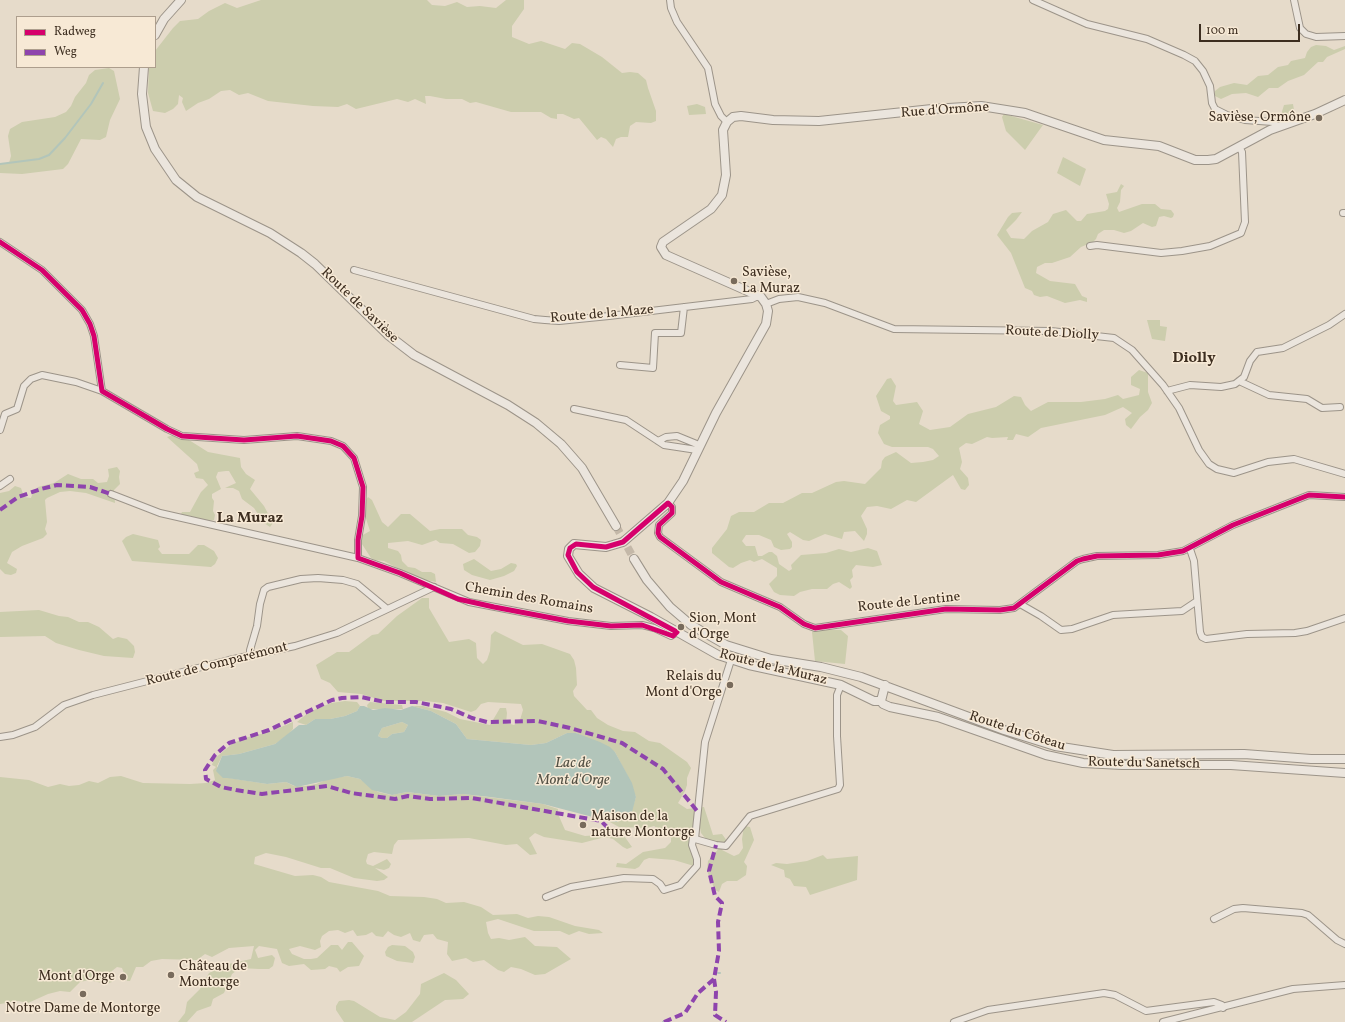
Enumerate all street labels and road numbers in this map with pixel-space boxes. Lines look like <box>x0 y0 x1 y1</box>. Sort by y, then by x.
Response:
street label: Rue d'Ormône <box>900 100 990 122</box>
street label: Route de Savièse <box>317 265 401 347</box>
street label: Route de la Maze <box>550 302 654 328</box>
street label: Route de Diolly <box>1005 323 1099 345</box>
street label: Chemin des Romains <box>464 579 594 619</box>
street label: Route de Lentine <box>857 589 961 617</box>
street label: Route de Comparémont <box>144 639 290 691</box>
street label: Route de la Muraz <box>717 646 829 690</box>
street label: Route du Côteau <box>967 709 1067 755</box>
street label: Route du Sanetsch <box>1088 755 1200 773</box>

